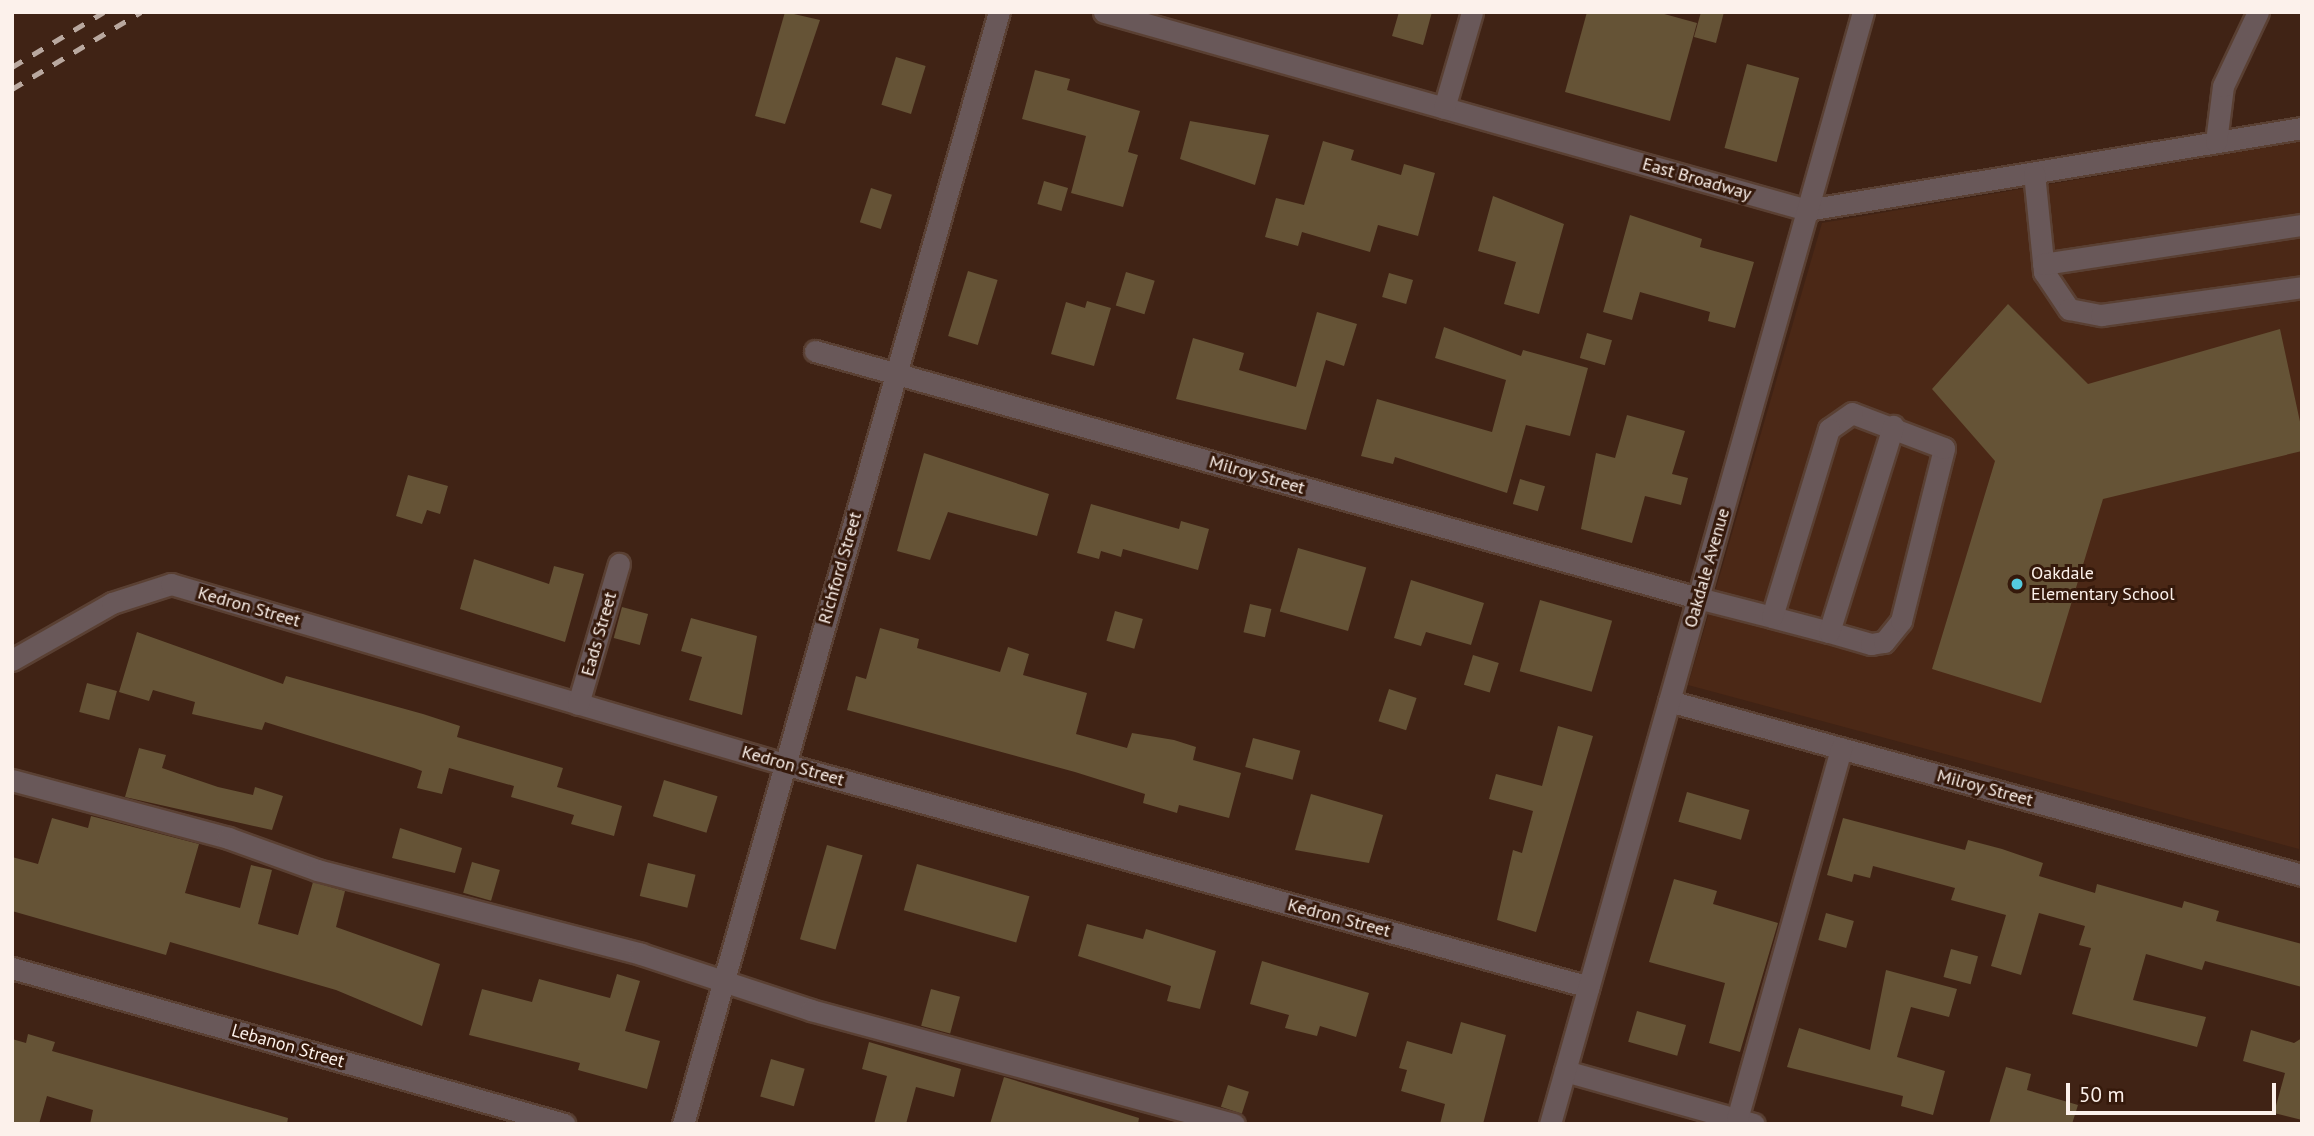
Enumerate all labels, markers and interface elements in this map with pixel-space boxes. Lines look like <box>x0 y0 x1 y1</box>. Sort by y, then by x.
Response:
street label: East Broadway <box>1640 153 1754 205</box>
street label: Milroy Street <box>1206 451 1308 499</box>
street label: Oakdale Avenue <box>1680 505 1734 631</box>
street label: Richford Street <box>814 510 866 626</box>
place label: Oakdale Elementary School <box>2031 563 2175 606</box>
marker: Oakdale Elementary School <box>2009 576 2025 592</box>
street label: Kedron Street <box>195 582 303 632</box>
street label: Eads Street <box>577 589 621 679</box>
street label: Kedron Street <box>739 741 847 791</box>
street label: Milroy Street <box>1934 765 2036 811</box>
street label: Kedron Street <box>1285 894 1393 942</box>
street label: Lebanon Street <box>229 1020 347 1072</box>
scale bar <box>2069 1070 2279 1114</box>
text: 50 m <box>2079 1081 2125 1108</box>

